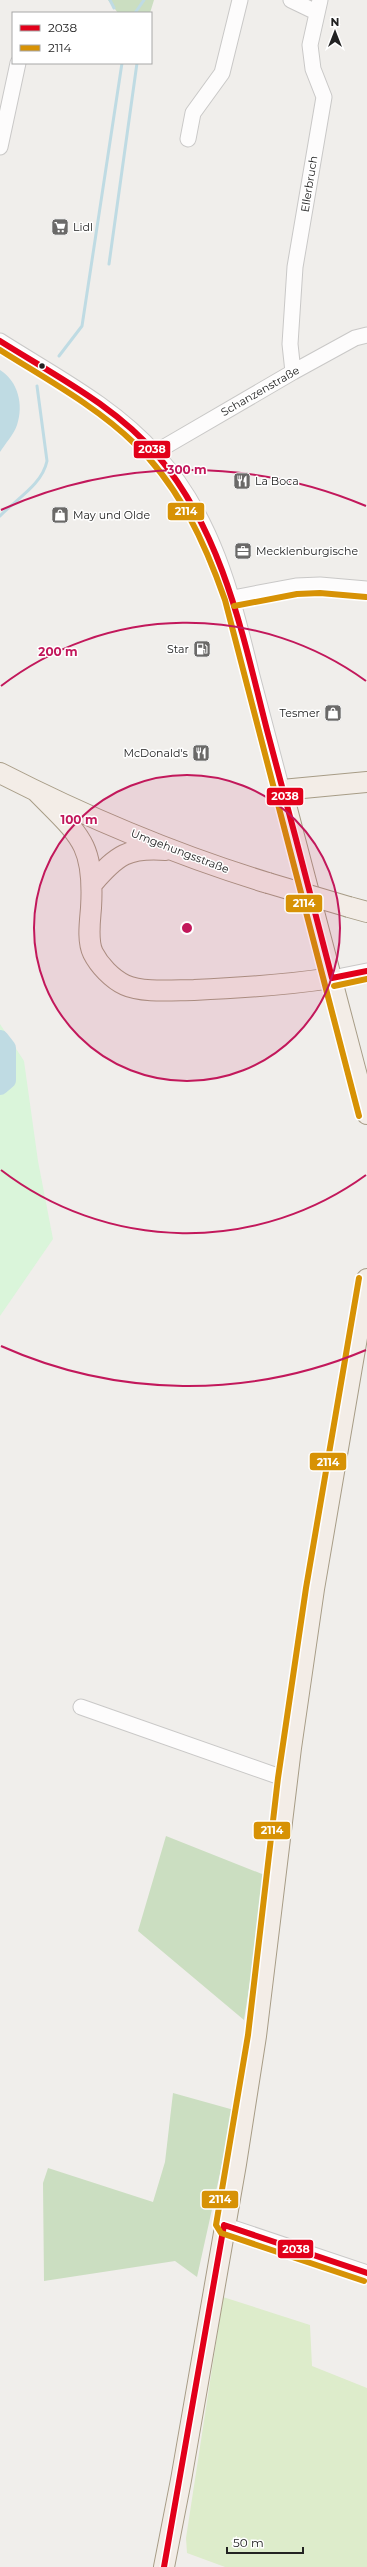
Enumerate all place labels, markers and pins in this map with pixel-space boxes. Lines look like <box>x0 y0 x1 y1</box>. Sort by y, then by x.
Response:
supermarket icon: Lidl <box>50 217 70 237</box>
place label: Lidl <box>73 220 93 234</box>
unlabelled marker <box>37 361 47 371</box>
restaurant icon: La Boca <box>232 471 252 491</box>
place label: La Boca <box>255 474 299 488</box>
shop icon: May und Olde <box>50 505 70 525</box>
place label: May und Olde <box>73 508 150 522</box>
office icon: Mecklenburgische <box>233 541 253 561</box>
place label: Mecklenburgische <box>256 544 358 558</box>
fuel station icon: Star <box>192 639 212 659</box>
place label: Star <box>167 642 189 656</box>
shop icon: Tesmer <box>323 703 343 723</box>
place label: Tesmer <box>280 706 320 720</box>
restaurant icon: McDonald's <box>191 743 211 763</box>
place label: McDonald's <box>123 746 189 760</box>
centre of rings <box>180 921 194 935</box>

